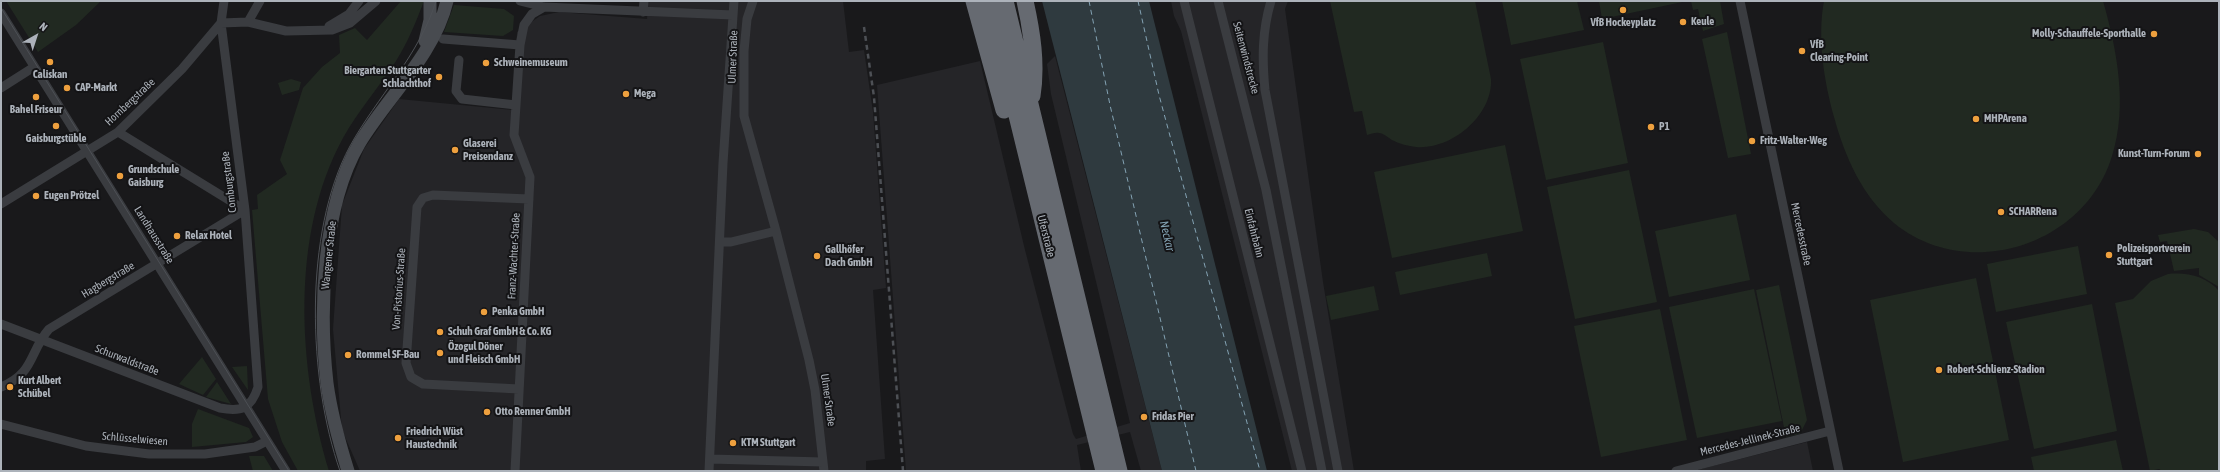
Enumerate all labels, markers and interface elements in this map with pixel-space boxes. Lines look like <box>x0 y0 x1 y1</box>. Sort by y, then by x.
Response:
marker: VfB Hockeyplatz <box>1618 5 1628 15</box>
place label: Keule <box>1691 15 1714 29</box>
north arrow <box>16 16 56 56</box>
place label: VfB Hockeyplatz <box>1590 16 1656 30</box>
marker: Keule <box>1678 17 1688 27</box>
text: N <box>37 20 50 33</box>
street label: Seitenwindstrecke <box>1230 21 1262 95</box>
place label: Molly-Schauffele-Sporthalle <box>2032 27 2146 41</box>
marker: Molly-Schauffele-Sporthalle <box>2149 29 2159 39</box>
street label: Ulmer Straße <box>725 30 741 84</box>
place label: VfB Clearing-Point <box>1810 38 1868 64</box>
marker: VfB Clearing-Point <box>1797 46 1807 56</box>
place label: Schweinemuseum <box>494 56 568 70</box>
marker: Caliskan <box>45 57 55 67</box>
marker: Schweinemuseum <box>481 58 491 68</box>
place label: Biergarten Stuttgarter Schlachthof <box>344 64 431 90</box>
place label: Caliskan <box>33 68 67 82</box>
marker: Biergarten Stuttgarter Schlachthof <box>434 72 444 82</box>
street label: Hornbergstraße <box>102 76 158 128</box>
place label: CAP-Markt <box>75 81 117 95</box>
marker: CAP-Markt <box>62 83 72 93</box>
place label: Mega <box>634 87 656 101</box>
marker: Mega <box>621 89 631 99</box>
marker: Bahel Friseur <box>31 92 41 102</box>
place label: Bahel Friseur <box>10 103 62 117</box>
place label: MHPArena <box>1984 112 2027 126</box>
marker: MHPArena <box>1971 114 1981 124</box>
place label: P1 <box>1659 120 1670 134</box>
marker: Gaisburgstüble <box>51 121 61 131</box>
marker: P1 <box>1646 122 1656 132</box>
place label: Gaisburgstüble <box>26 132 86 146</box>
place label: Fritz-Walter-Weg <box>1760 134 1827 148</box>
marker: Fritz-Walter-Weg <box>1747 136 1757 146</box>
place label: Glaserei Preisendanz <box>463 137 513 163</box>
marker: Glaserei Preisendanz <box>450 145 460 155</box>
place label: Kunst-Turn-Forum <box>2118 147 2190 161</box>
marker: Kunst-Turn-Forum <box>2193 149 2203 159</box>
street label: Comburgstraße <box>219 151 239 213</box>
place label: Grundschule Gaisburg <box>128 163 179 189</box>
marker: Grundschule Gaisburg <box>115 171 125 181</box>
place label: Eugen Prötzel <box>44 189 99 203</box>
marker: Eugen Prötzel <box>31 191 41 201</box>
street label: Mercedesstraße <box>1788 201 1814 267</box>
street label: Landhausstraße <box>131 204 177 266</box>
place label: SCHARRena <box>2009 205 2057 219</box>
street label: Einfahrbahn <box>1242 207 1266 259</box>
marker: SCHARRena <box>1996 207 2006 217</box>
street label: Franz-Wachter-Straße <box>505 212 523 300</box>
street label: Uferstraße <box>1034 213 1058 259</box>
water label: Neckar <box>1157 219 1177 253</box>
street label: Wangener Straße <box>319 220 339 290</box>
place label: Relax Hotel <box>185 229 232 243</box>
marker: Relax Hotel <box>172 231 182 241</box>
place label: Polizeisportverein Stuttgart <box>2117 242 2190 268</box>
place label: Gallhöfer Dach GmbH <box>825 243 873 269</box>
street label: Von-Pistorius-Straße <box>390 248 408 330</box>
marker: Polizeisportverein Stuttgart <box>2104 250 2114 260</box>
marker: Gallhöfer Dach GmbH <box>812 251 822 261</box>
street label: Hagbergstraße <box>79 259 137 301</box>
place label: Penka GmbH <box>492 305 544 319</box>
marker: Penka GmbH <box>479 307 489 317</box>
place label: Schuh Graf GmbH & Co. KG <box>448 325 551 339</box>
marker: Schuh Graf GmbH & Co. KG <box>435 327 445 337</box>
place label: Özogul Döner und Fleisch GmbH <box>448 340 520 366</box>
street label: Schurwaldstraße <box>93 342 161 378</box>
place label: Rommel SF-Bau <box>356 348 419 362</box>
marker: Özogul Döner und Fleisch GmbH <box>435 348 445 358</box>
marker: Rommel SF-Bau <box>343 350 353 360</box>
place label: Robert-Schlienz-Stadion <box>1947 363 2045 377</box>
marker: Robert-Schlienz-Stadion <box>1934 365 1944 375</box>
street label: Ulmer Straße <box>818 373 838 427</box>
place label: Kurt Albert Schübel <box>18 374 61 400</box>
marker: Kurt Albert Schübel <box>5 382 15 392</box>
place label: Otto Renner GmbH <box>495 405 571 419</box>
marker: Otto Renner GmbH <box>482 407 492 417</box>
place label: Fridas Pier <box>1152 410 1194 424</box>
marker: Fridas Pier <box>1139 412 1149 422</box>
street label: Mercedes-Jellinek-Straße <box>1699 421 1801 459</box>
place label: Friedrich Wüst Haustechnik <box>406 425 463 451</box>
street label: Schlüsselwiesen <box>101 430 169 448</box>
marker: Friedrich Wüst Haustechnik <box>393 433 403 443</box>
place label: KTM Stuttgart <box>741 436 795 450</box>
marker: KTM Stuttgart <box>728 438 738 448</box>

